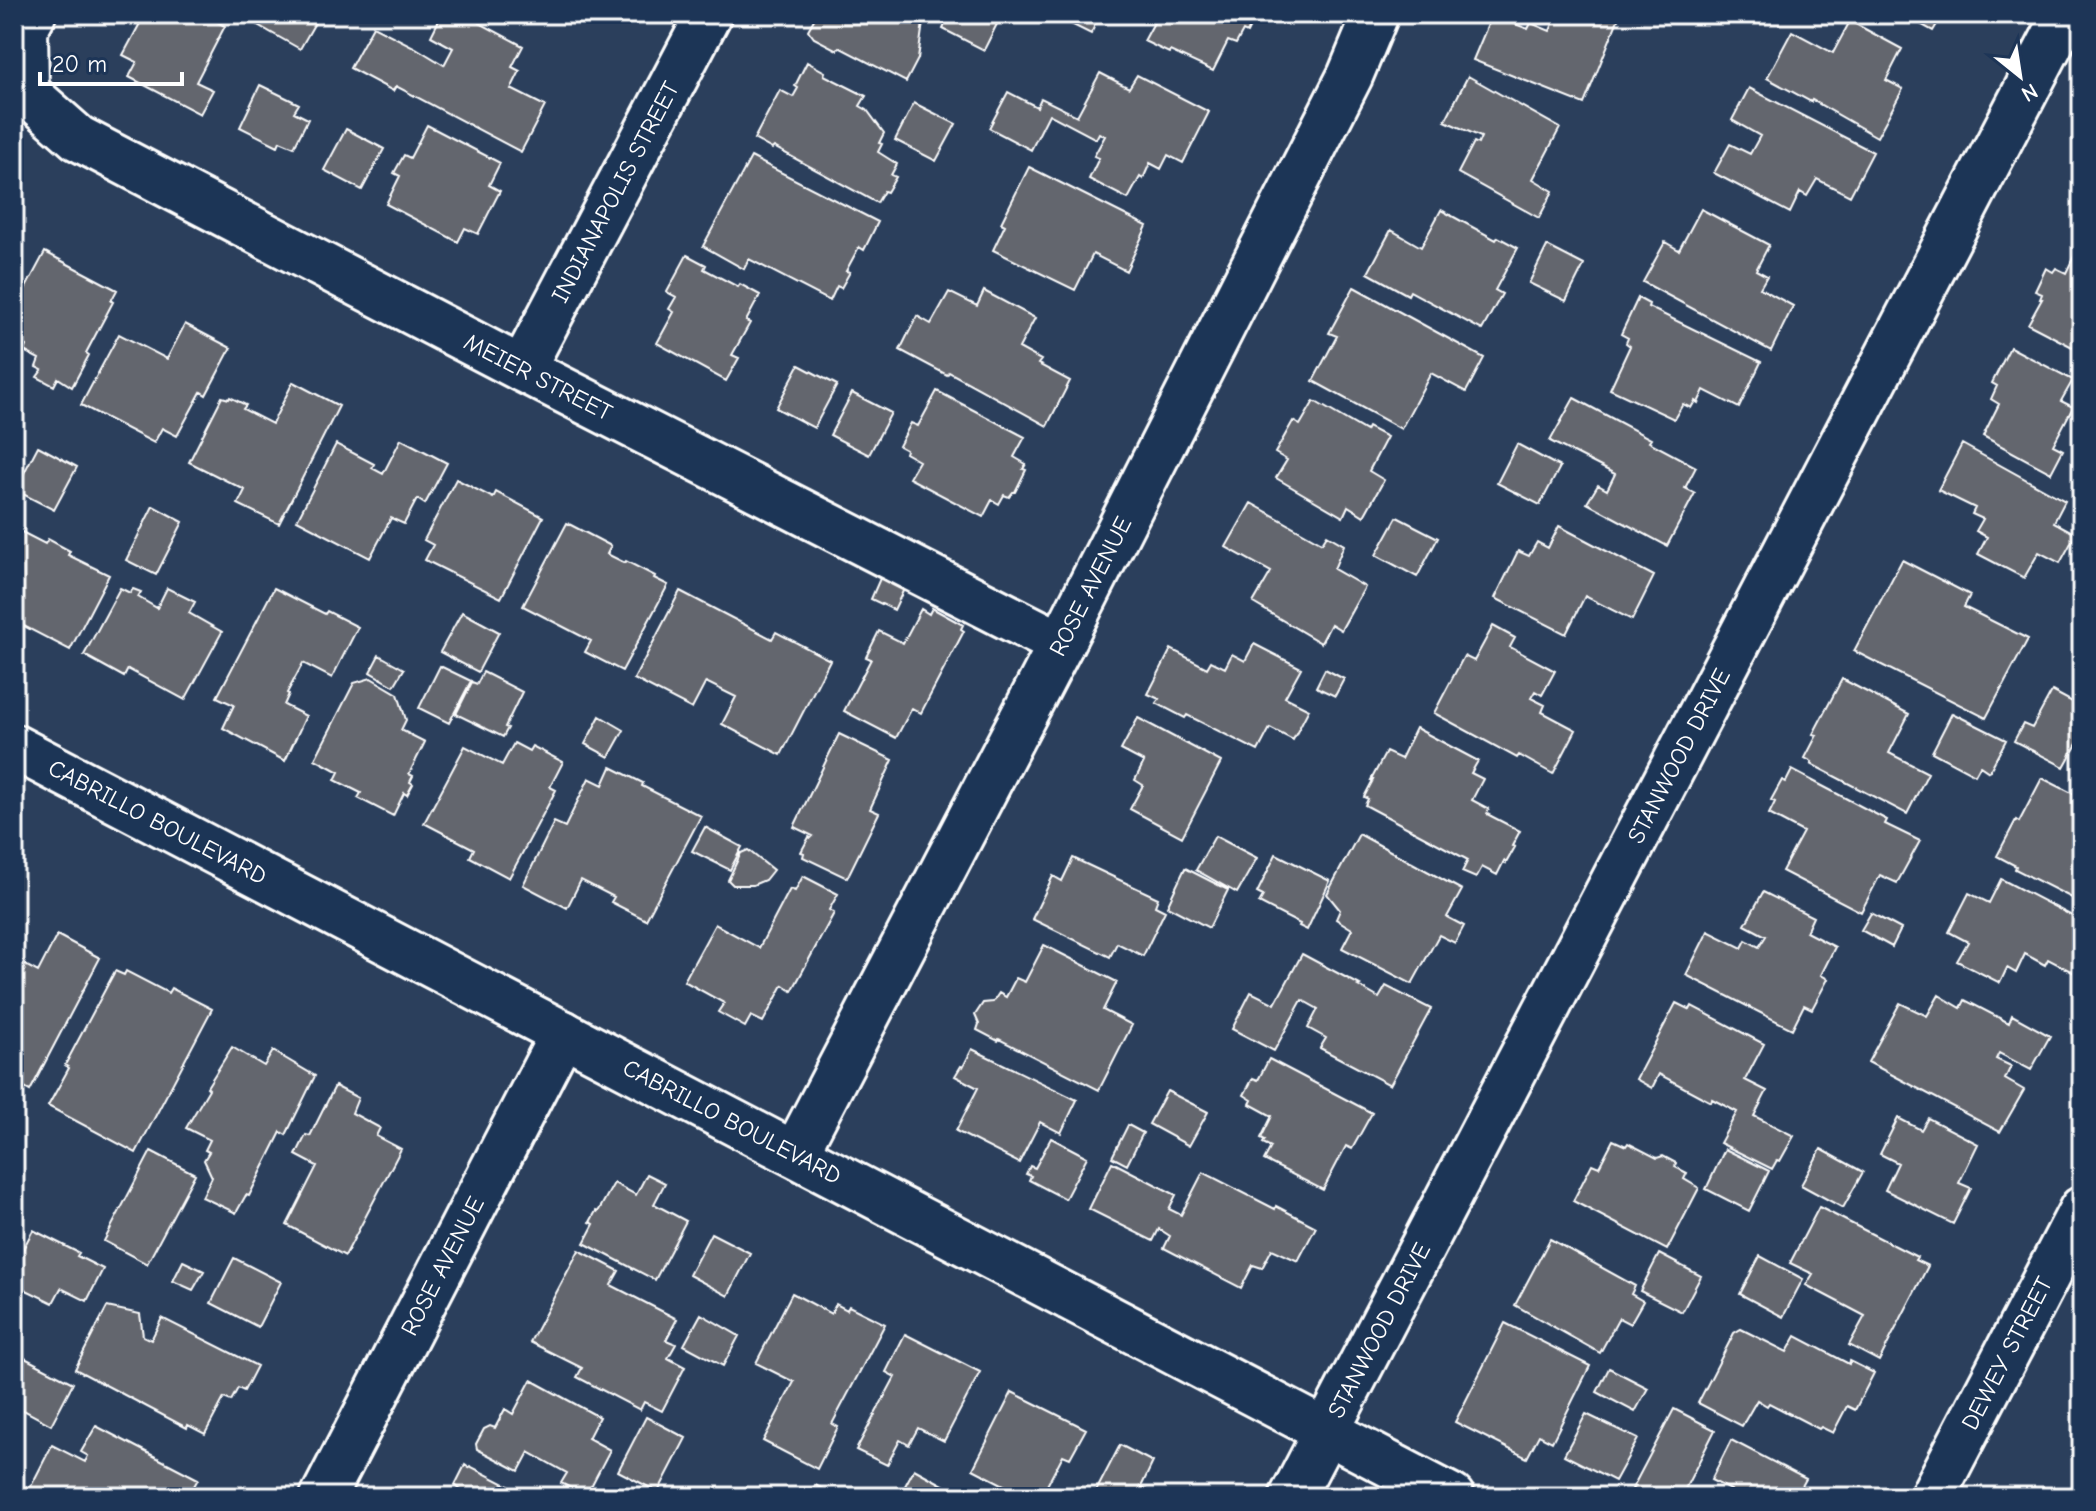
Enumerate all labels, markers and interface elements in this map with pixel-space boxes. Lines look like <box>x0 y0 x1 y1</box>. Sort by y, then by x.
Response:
scale bar <box>40 36 182 86</box>
north arrow <box>1980 36 2060 116</box>
text: 20 m <box>52 50 107 78</box>
street label: INDIANAPOLIS STREET <box>546 76 685 307</box>
text: N <box>2017 78 2042 107</box>
street label: MEIER STREET <box>460 327 617 427</box>
street label: ROSE AVENUE <box>1043 512 1137 661</box>
street label: STANWOOD DRIVE <box>1622 664 1736 848</box>
street label: CABRILLO BOULEVARD <box>44 753 272 890</box>
street label: CABRILLO BOULEVARD <box>618 1053 846 1190</box>
street label: ROSE AVENUE <box>395 1192 490 1340</box>
street label: STANWOOD DRIVE <box>1322 1238 1436 1423</box>
street label: DEWEY STREET <box>1955 1272 2058 1435</box>

